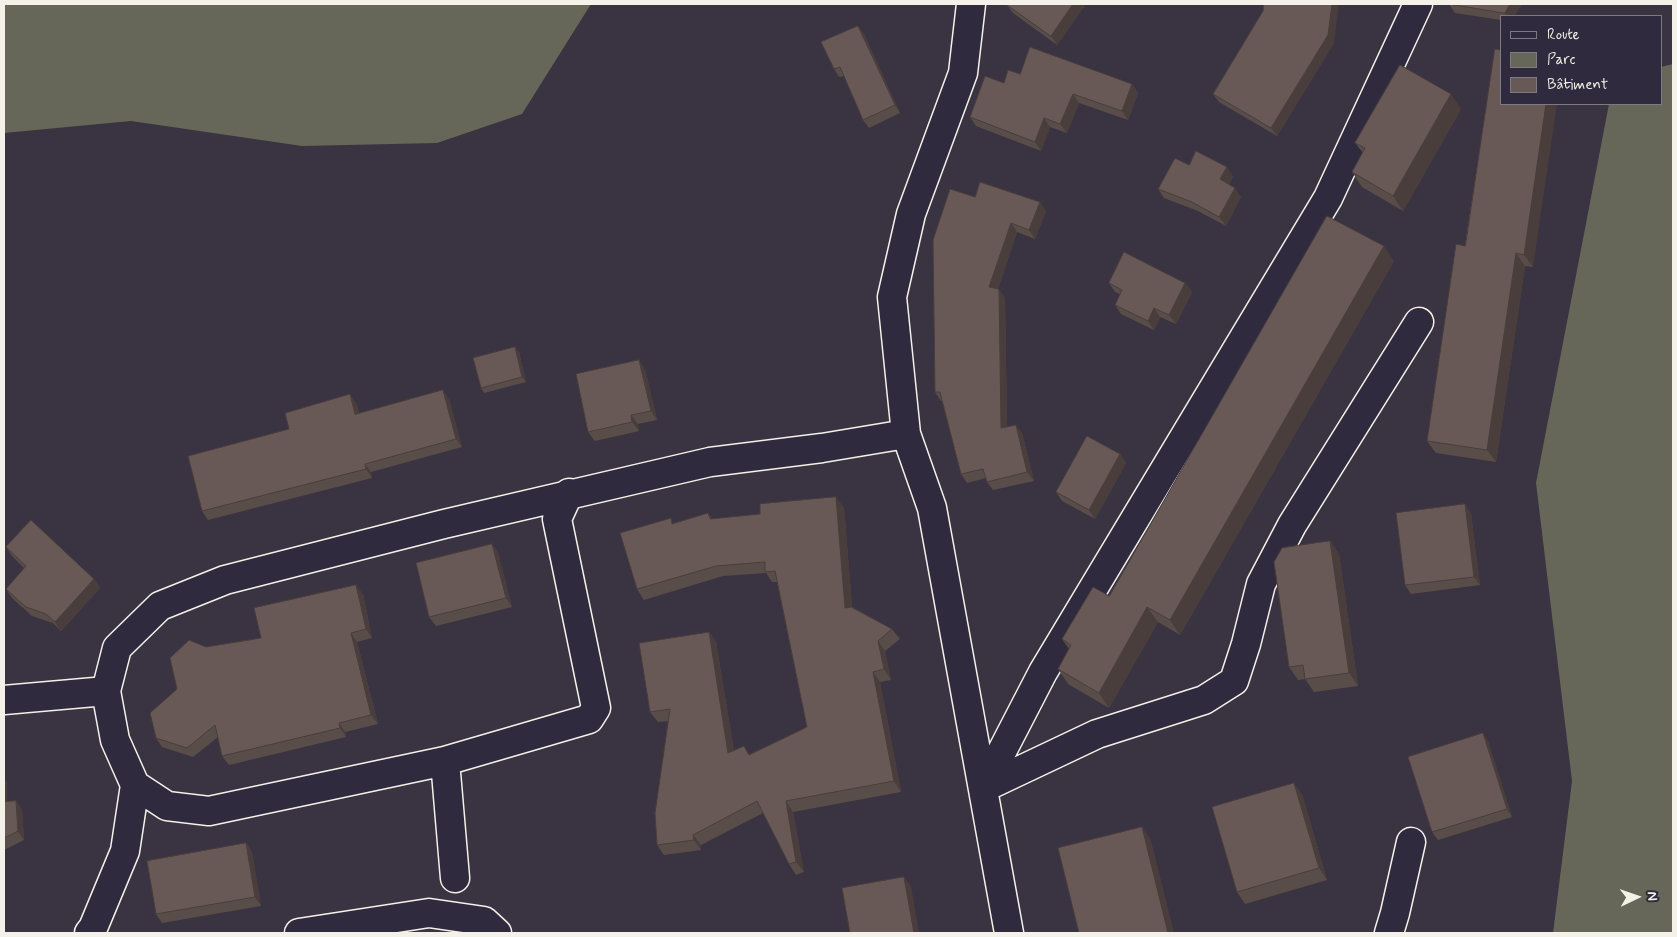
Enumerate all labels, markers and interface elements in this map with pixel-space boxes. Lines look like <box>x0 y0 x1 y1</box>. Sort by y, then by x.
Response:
legend <box>1500 15 1662 105</box>
text: Route <box>1547 25 1580 45</box>
text: Parc <box>1547 50 1575 70</box>
text: Bâtiment <box>1547 75 1608 95</box>
north arrow <box>1612 872 1662 922</box>
text: N <box>1643 891 1661 901</box>

